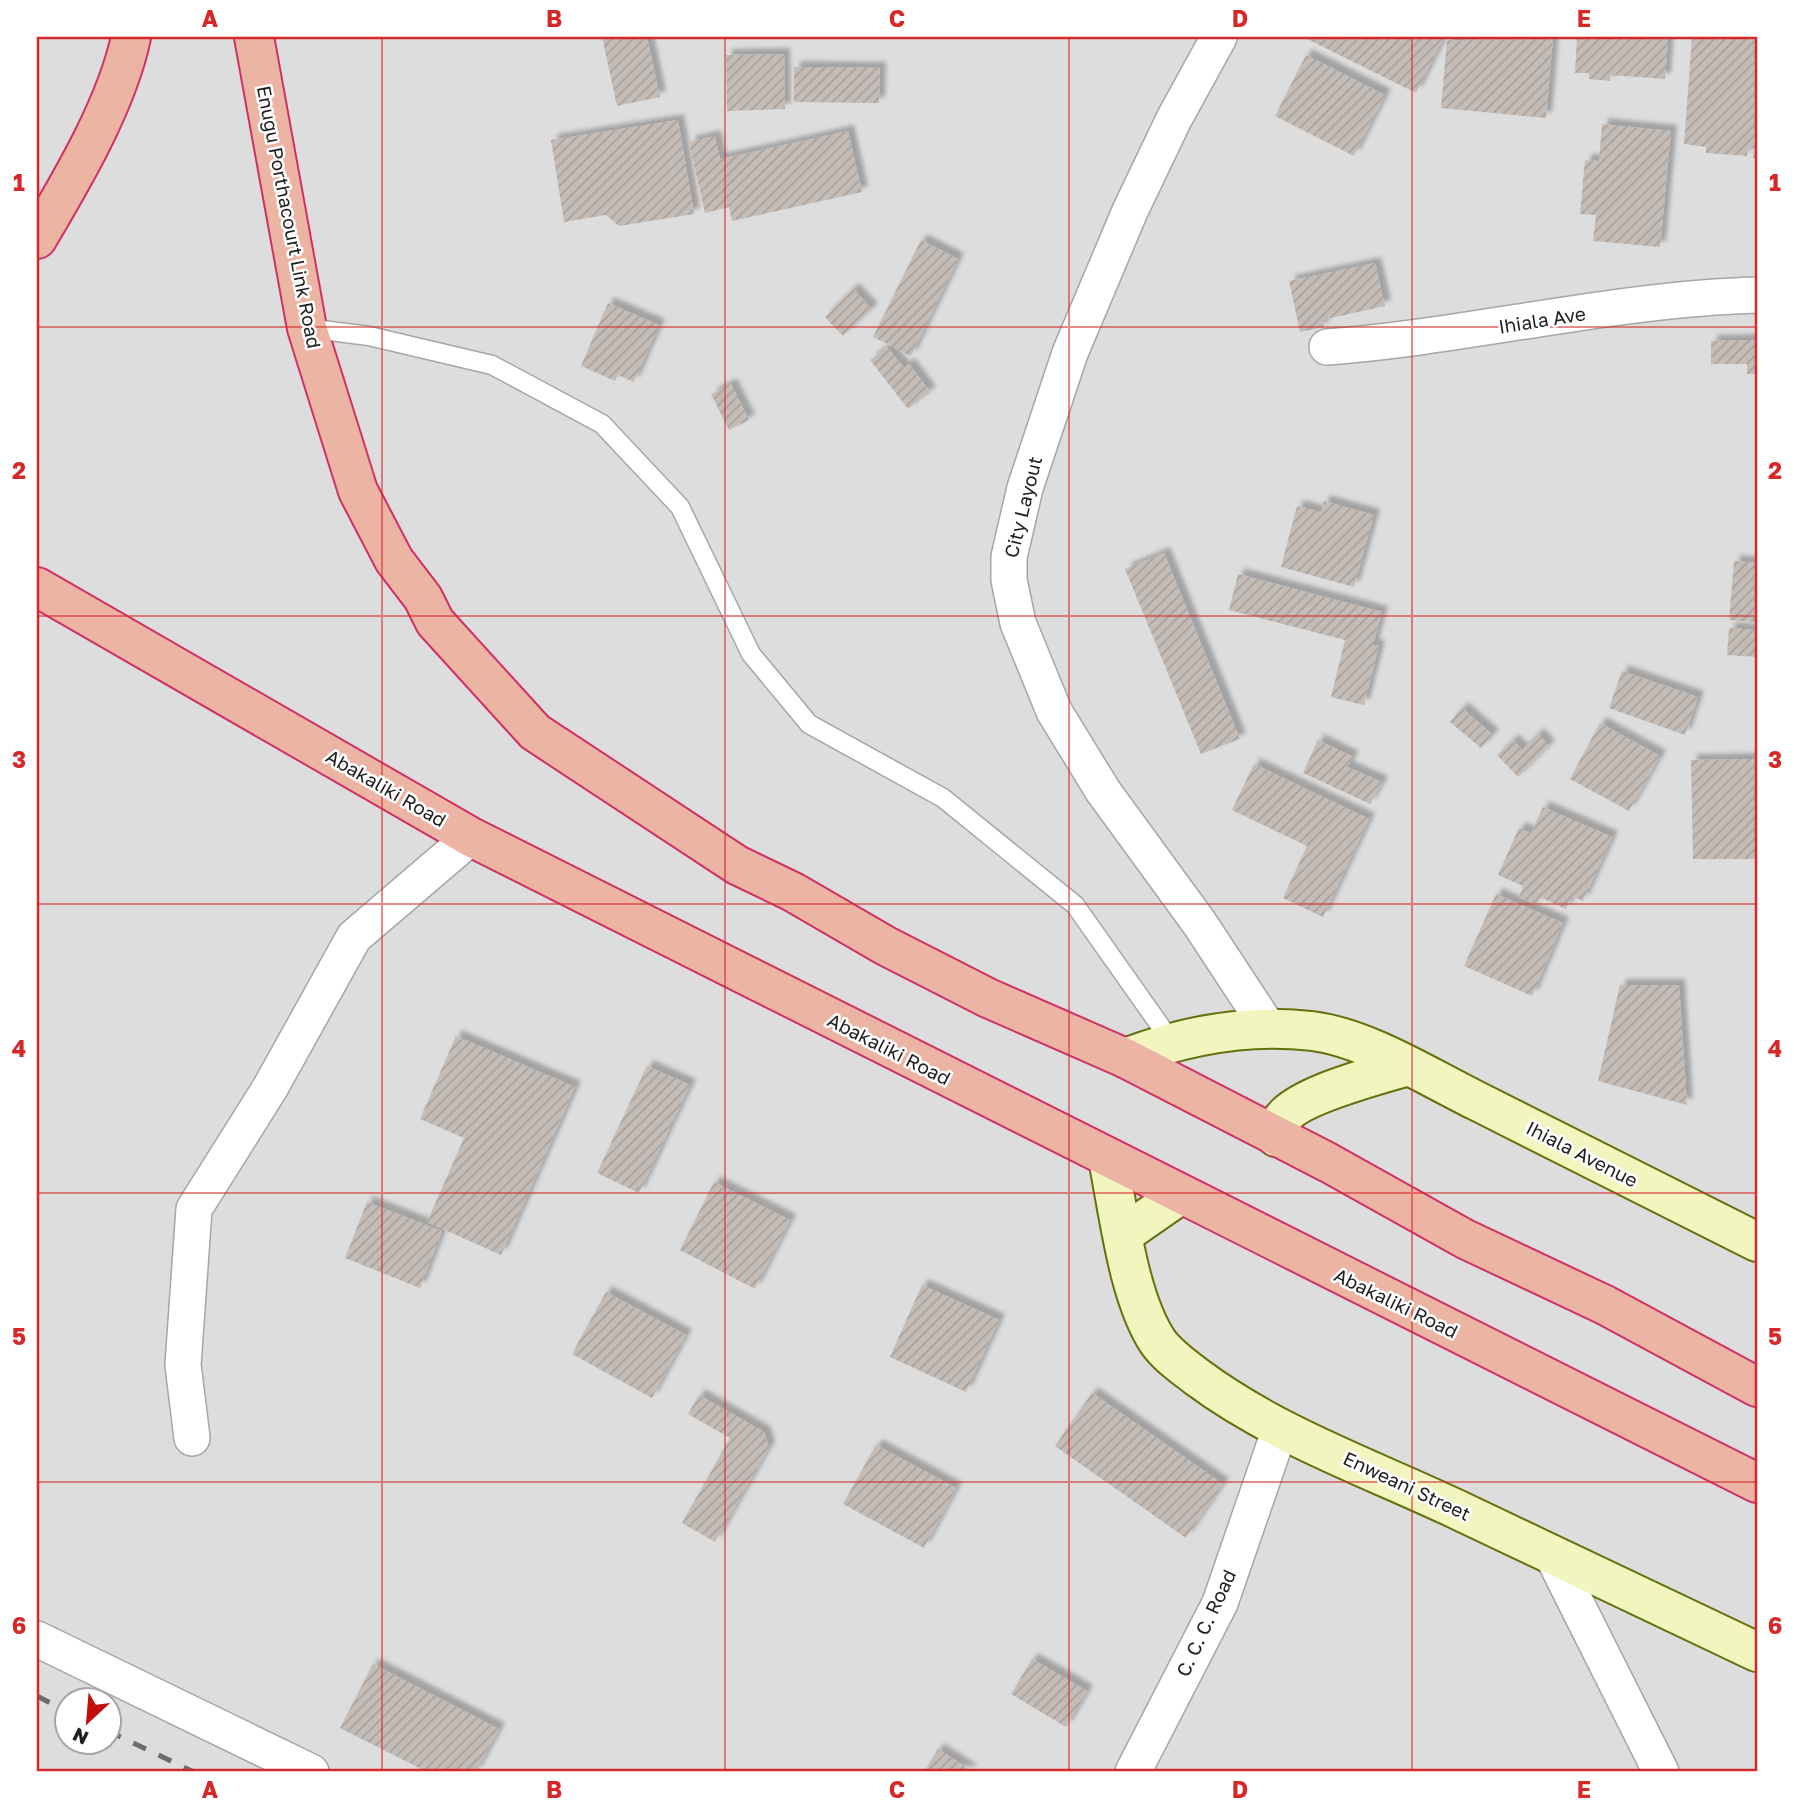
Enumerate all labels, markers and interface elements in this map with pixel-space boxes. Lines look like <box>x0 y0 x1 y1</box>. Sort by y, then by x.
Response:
text: A <box>202 4 219 32</box>
text: B <box>546 4 562 32</box>
text: C <box>889 4 905 32</box>
text: D <box>1232 4 1248 32</box>
text: E <box>1577 4 1591 32</box>
street label: Enugu Porthacourt Link Road <box>253 84 326 350</box>
text: 1 <box>13 168 25 196</box>
text: 1 <box>1769 168 1781 196</box>
street label: Ihiala Ave <box>1497 301 1587 338</box>
street label: City Layout <box>999 454 1046 560</box>
text: 2 <box>12 456 26 484</box>
text: 2 <box>1768 456 1782 484</box>
street label: Abakaliki Road <box>322 744 450 831</box>
text: 3 <box>12 745 26 773</box>
text: 3 <box>1768 745 1782 773</box>
street label: Abakaliki Road <box>824 1008 954 1089</box>
text: 4 <box>12 1034 26 1062</box>
text: 4 <box>1768 1034 1782 1062</box>
street label: Ihiala Avenue <box>1523 1116 1642 1192</box>
street label: Abakaliki Road <box>1331 1263 1462 1342</box>
text: 5 <box>12 1322 26 1350</box>
text: 5 <box>1768 1322 1782 1350</box>
street label: Enweani Street <box>1340 1446 1475 1525</box>
street label: C. C. C. Road <box>1171 1566 1240 1680</box>
text: 6 <box>12 1611 26 1639</box>
text: 6 <box>1768 1611 1782 1639</box>
north arrow <box>52 1686 122 1756</box>
text: N <box>69 1723 92 1750</box>
text: A <box>202 1775 219 1803</box>
text: B <box>546 1775 562 1803</box>
text: C <box>889 1775 905 1803</box>
text: D <box>1232 1775 1248 1803</box>
text: E <box>1577 1775 1591 1803</box>

